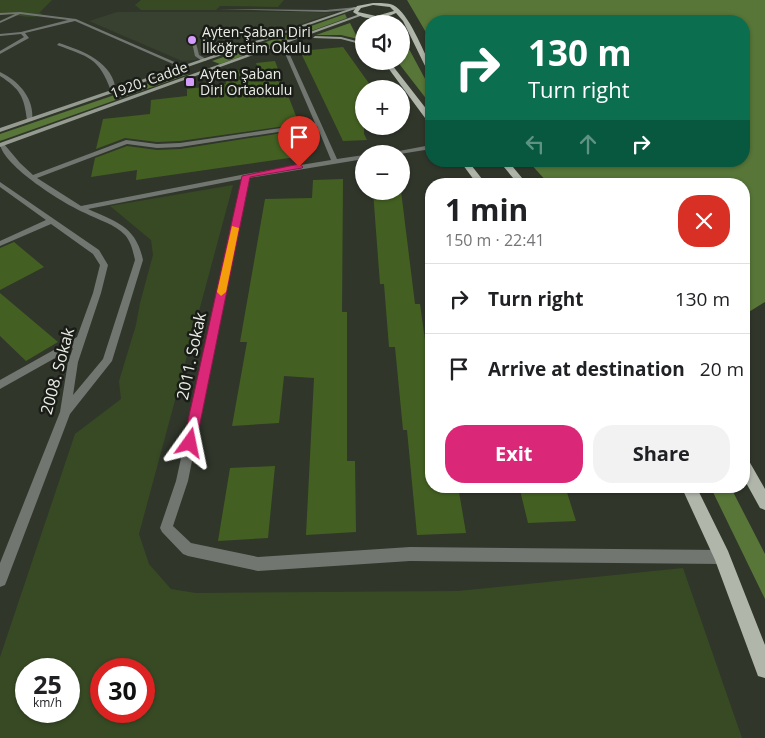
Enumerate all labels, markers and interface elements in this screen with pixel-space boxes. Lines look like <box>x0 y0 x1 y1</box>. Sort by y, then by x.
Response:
map controls <box>355 15 410 200</box>
button: sound <box>355 15 410 70</box>
place label: Ayten-Şaban Diri İlköğretim Okulu <box>202 22 311 57</box>
text: 130 m <box>528 29 632 76</box>
marker: Ayten-Şaban Diri İlköğretim Okulu <box>186 34 198 46</box>
icon: right <box>445 35 510 100</box>
street label: 1920. Cadde <box>108 57 190 102</box>
place label: Ayten Şaban Diri Ortaokulu <box>200 64 292 99</box>
text: Turn right <box>528 74 630 104</box>
marker: Ayten Şaban Diri Ortaokulu <box>184 76 196 88</box>
button: + <box>355 80 410 135</box>
pin <box>278 116 320 167</box>
icon: arrive <box>285 123 313 151</box>
icon: left <box>521 130 549 158</box>
icon: ahead <box>574 130 602 158</box>
icon: right <box>627 130 655 158</box>
button: − <box>355 145 410 200</box>
text: 1 min <box>445 189 528 230</box>
button: close <box>678 195 730 247</box>
text: 150 m · 22:41 <box>445 229 545 251</box>
icon: right <box>445 285 473 313</box>
text: Turn right <box>488 286 583 312</box>
text: 130 m <box>675 286 730 312</box>
street label: 2011. Sokak <box>171 310 211 402</box>
street label: 2008. Sokak <box>35 325 79 417</box>
icon: arrive <box>445 355 473 383</box>
text: Arrive at destination <box>488 356 685 382</box>
text: 20 m <box>700 356 744 382</box>
position arrow <box>163 416 215 468</box>
button: Exit <box>445 425 583 483</box>
button: Share <box>593 425 730 483</box>
speed limit sign: 30 <box>90 658 155 723</box>
text: 25 <box>33 667 62 701</box>
text: km/h <box>33 694 62 711</box>

